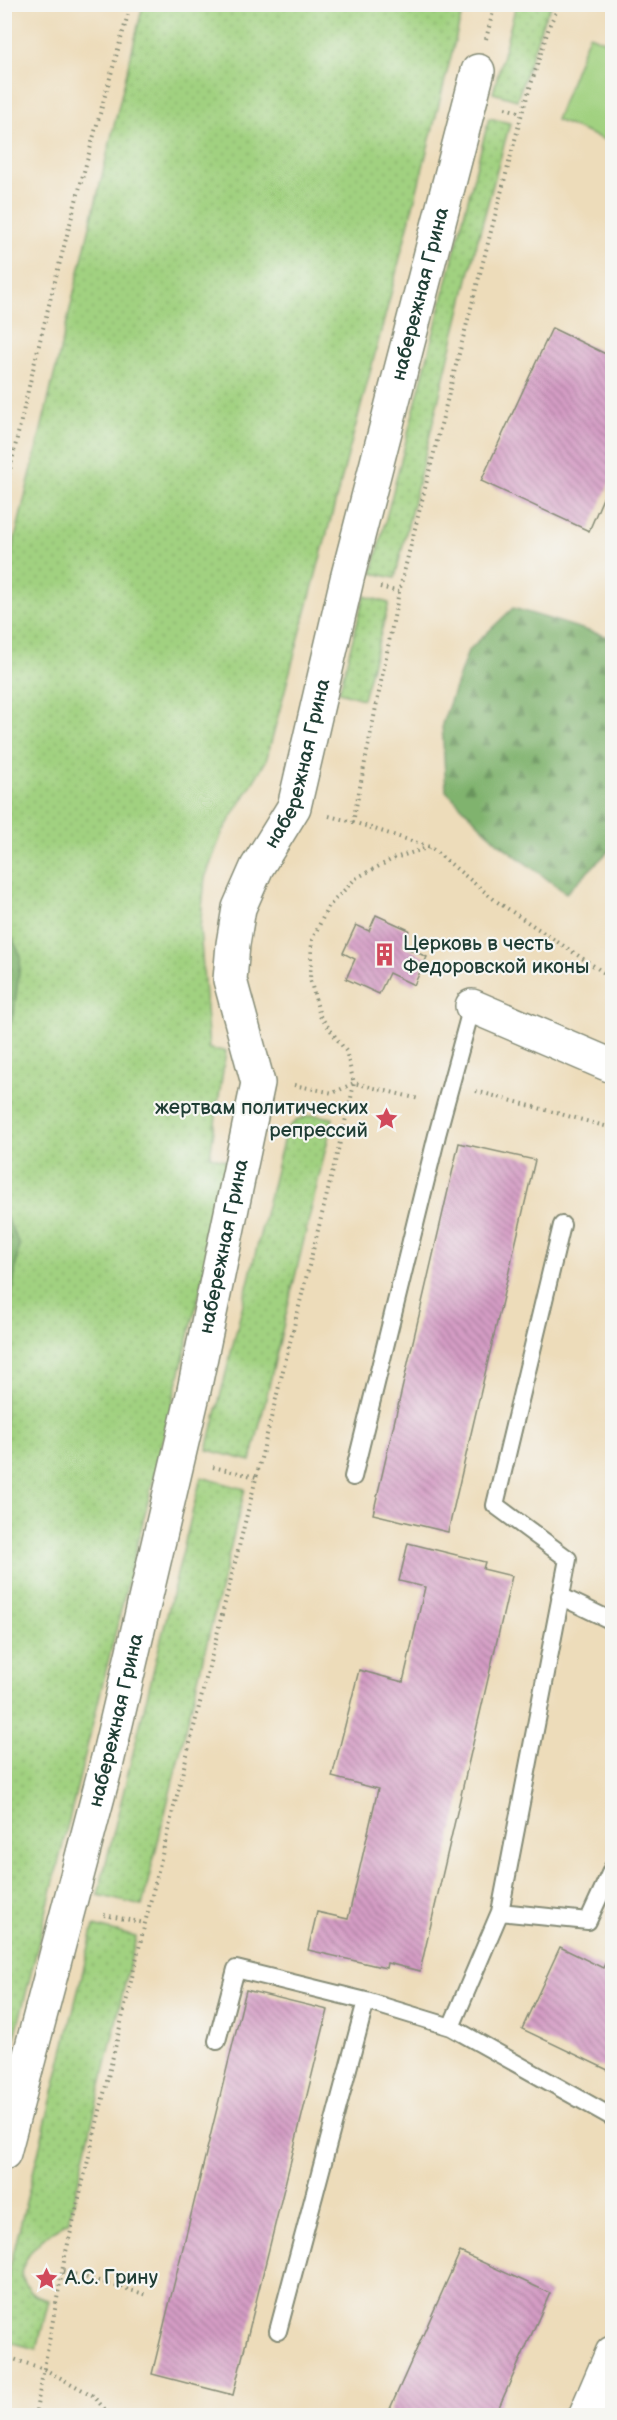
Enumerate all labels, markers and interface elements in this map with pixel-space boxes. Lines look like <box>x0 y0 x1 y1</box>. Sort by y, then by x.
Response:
street label: набережная Грина <box>387 205 454 383</box>
street label: набережная Грина <box>259 676 335 853</box>
place label: Церковь в честь Федоровской иконы <box>403 932 589 979</box>
building icon: Церковь в честь Федоровской иконы <box>372 942 398 968</box>
place label: жертвам политических репрессий <box>155 1096 368 1143</box>
place icon: жертвам политических репрессий <box>373 1106 399 1132</box>
street label: набережная Грина <box>194 1157 254 1336</box>
street label: набережная Грина <box>84 1631 149 1810</box>
place icon: А.С. Грину <box>34 2265 60 2291</box>
place label: А.С. Грину <box>64 2266 158 2290</box>

